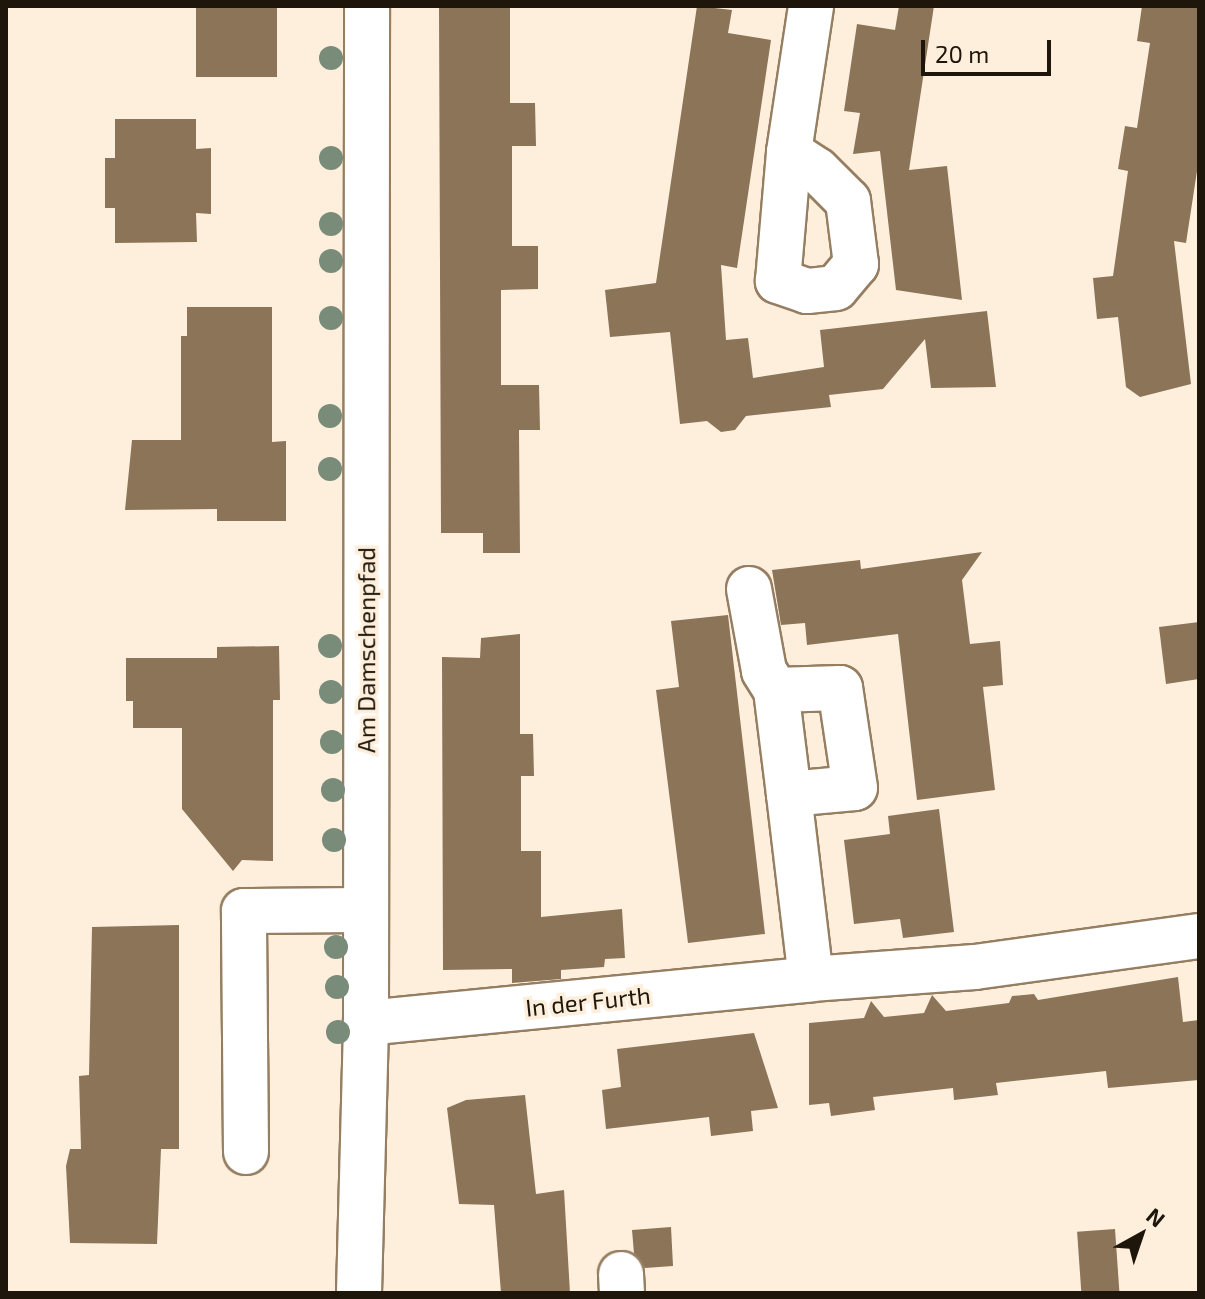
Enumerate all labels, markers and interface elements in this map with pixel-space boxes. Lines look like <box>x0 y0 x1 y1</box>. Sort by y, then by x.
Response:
scale bar <box>925 24 1055 74</box>
text: 20 m <box>935 39 989 68</box>
street label: Am Damschenpfad <box>352 547 380 753</box>
street label: In der Furth <box>524 980 652 1022</box>
north arrow <box>1101 1195 1181 1275</box>
text: N <box>1142 1202 1171 1232</box>

